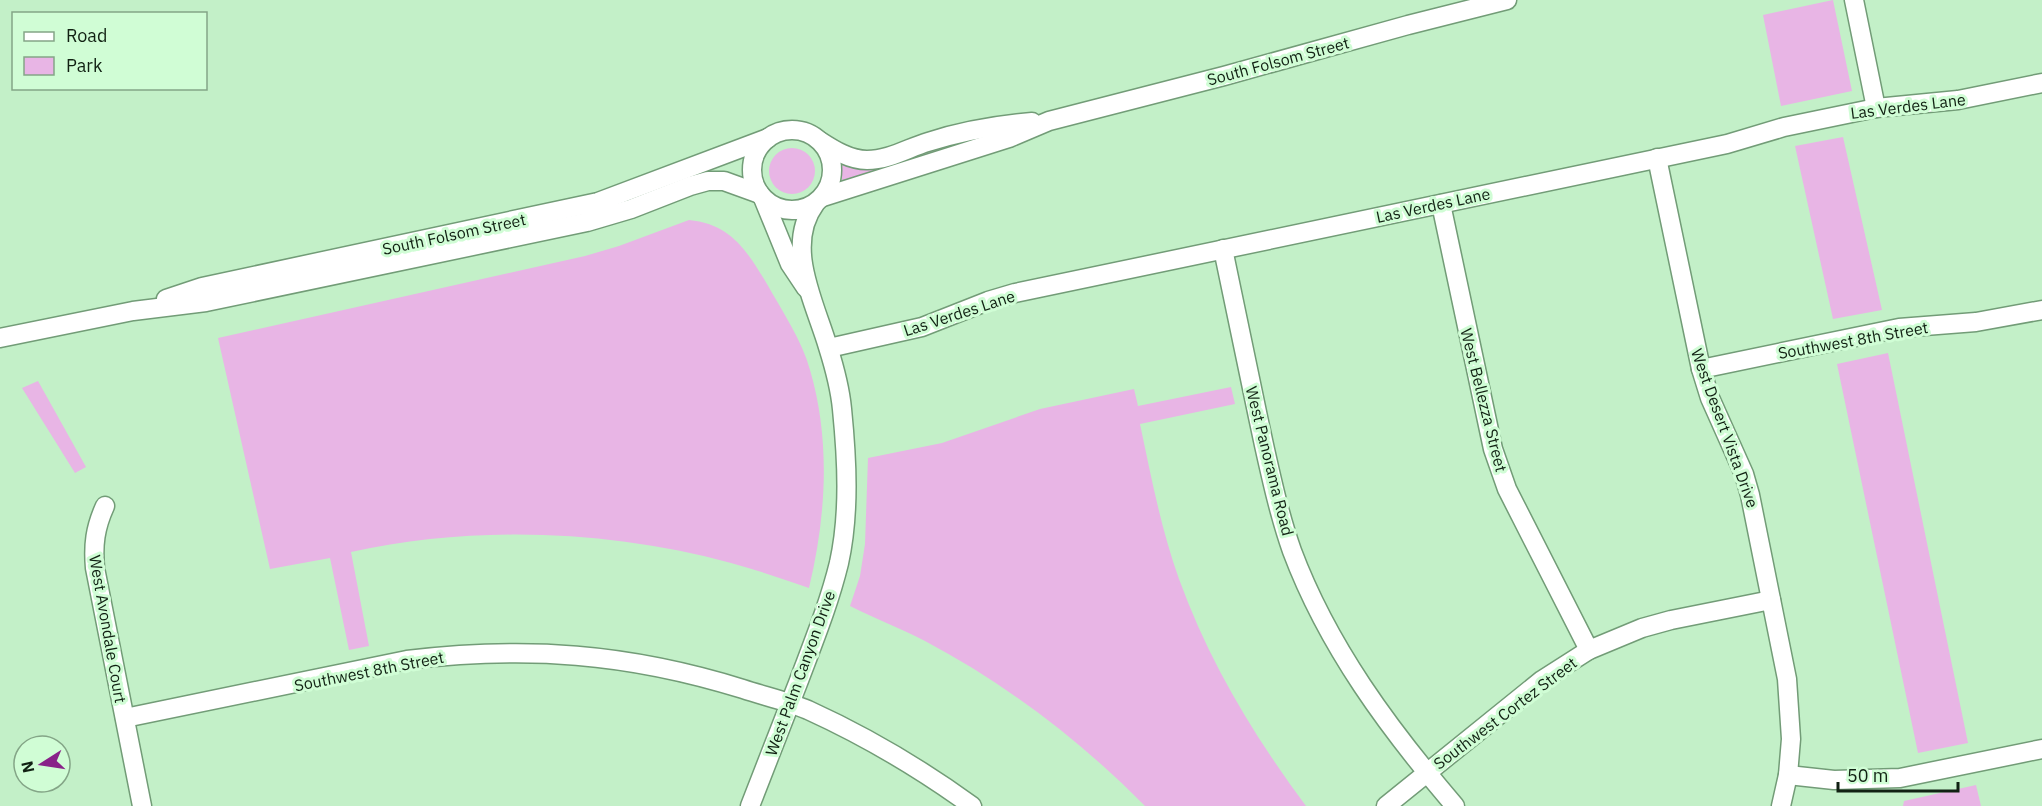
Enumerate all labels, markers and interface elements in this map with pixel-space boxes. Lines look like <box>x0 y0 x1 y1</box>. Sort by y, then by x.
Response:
legend <box>12 12 207 90</box>
text: Road <box>66 24 107 47</box>
street label: South Folsom Street <box>1205 32 1351 90</box>
text: Park <box>66 54 103 77</box>
street label: Las Verdes Lane <box>1849 89 1967 123</box>
street label: Las Verdes Lane <box>1374 183 1492 227</box>
street label: South Folsom Street <box>380 209 528 259</box>
street label: Las Verdes Lane <box>901 286 1017 340</box>
street label: Southwest 8th Street <box>1776 317 1930 363</box>
street label: West Bellezza Street <box>1456 326 1512 474</box>
street label: West Desert Vista Drive <box>1687 346 1763 510</box>
street label: West Panorama Road <box>1242 384 1298 538</box>
street label: West Avondale Court <box>85 553 131 705</box>
street label: West Palm Canyon Drive <box>761 587 839 758</box>
street label: Southwest 8th Street <box>292 647 446 695</box>
street label: Southwest Cortez Street <box>1429 653 1581 773</box>
north arrow <box>12 734 72 794</box>
scale bar <box>1838 755 1958 793</box>
text: N <box>16 759 38 775</box>
text: 50 m <box>1847 764 1889 787</box>

